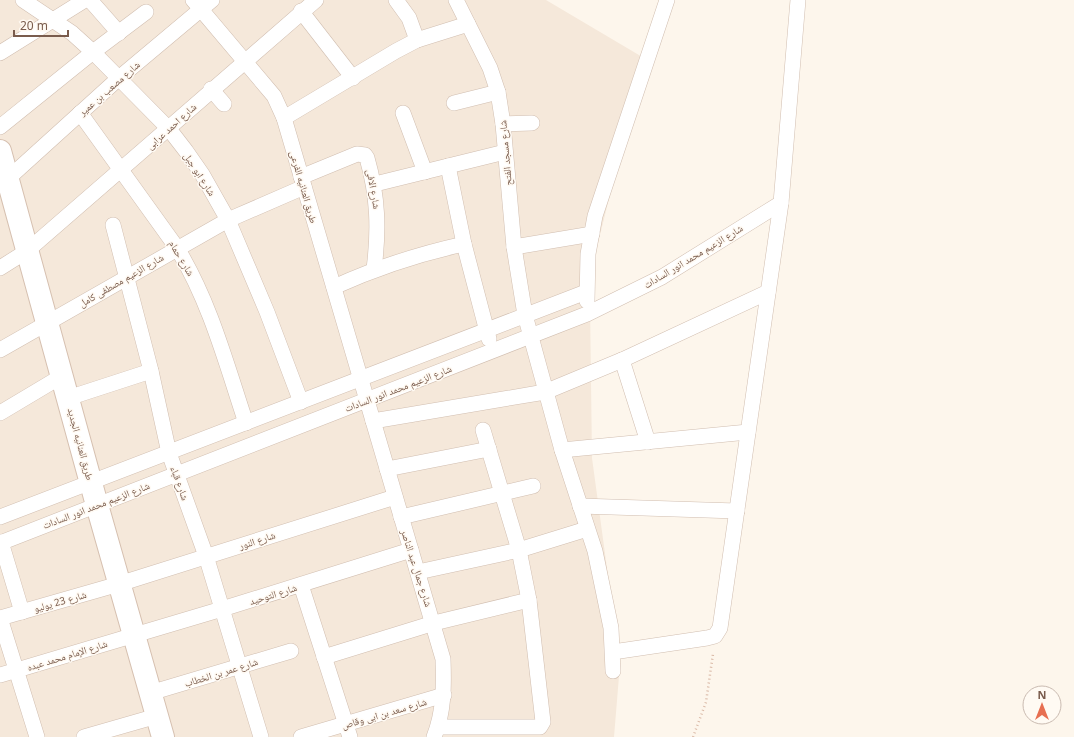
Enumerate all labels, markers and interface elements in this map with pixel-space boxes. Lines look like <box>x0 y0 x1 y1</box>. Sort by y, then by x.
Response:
scale bar <box>14 12 68 38</box>
text: 20 m <box>20 17 48 34</box>
street label: شارع مصعب بن عمير <box>75 57 143 119</box>
street label: شارع احمد عرابى <box>143 99 199 152</box>
street label: شارع مسجد الفتح <box>495 119 515 186</box>
street label: طريق العنانيه الفرعى <box>287 149 321 225</box>
street label: شارع ابو جبل <box>181 150 219 199</box>
street label: شارع الافى <box>364 168 384 210</box>
street label: شارع الزعيم محمد انور السادات <box>641 221 746 292</box>
street label: شارع حمام <box>165 237 198 279</box>
street label: شارع الزعيم مصطفى كامل <box>76 250 167 311</box>
street label: شارع الزعيم محمد انور السادات <box>342 361 454 416</box>
street label: طريق العنانيه الجديد <box>65 406 98 482</box>
street label: شارع قباء <box>167 464 193 503</box>
street label: شارع الزعيم محمد انور السادات <box>40 478 152 533</box>
street label: شارع النور <box>236 527 277 553</box>
street label: شارع جمال عبد الناصر <box>398 527 436 609</box>
street label: شارع التوحيد <box>247 580 299 608</box>
street label: شارع 23 يوليو <box>32 587 88 615</box>
street label: شارع الإمام محمد عبده <box>25 636 110 675</box>
street label: شارع عمر بن الخطاب <box>182 654 260 690</box>
north arrow <box>1022 685 1062 725</box>
text: N <box>1038 687 1046 702</box>
street label: شارع سعد بن ابى وقاص <box>340 694 429 732</box>

